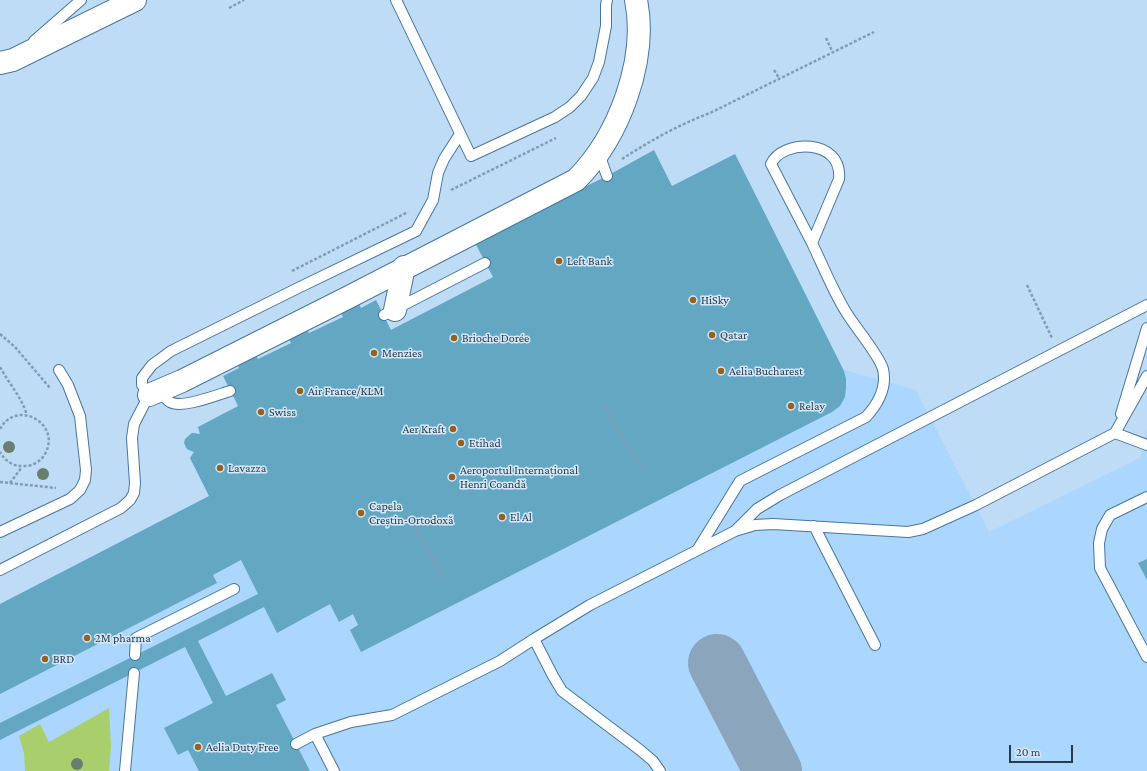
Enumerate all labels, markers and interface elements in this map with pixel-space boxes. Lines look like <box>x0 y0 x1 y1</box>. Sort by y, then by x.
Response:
place label: Left Bank <box>567 254 612 268</box>
marker: Left Bank <box>554 256 564 266</box>
place label: HiSky <box>701 293 729 307</box>
marker: HiSky <box>688 295 698 305</box>
place label: Qatar <box>720 328 747 342</box>
marker: Qatar <box>707 330 717 340</box>
place label: Brioche Dorée <box>462 331 529 345</box>
marker: Brioche Dorée <box>449 333 459 343</box>
place label: Menzies <box>382 346 422 360</box>
marker: Menzies <box>369 348 379 358</box>
place label: Aelia Bucharest <box>729 364 803 378</box>
marker: Aelia Bucharest <box>716 366 726 376</box>
place label: Air France/KLM <box>308 384 383 398</box>
marker: Air France/KLM <box>295 386 305 396</box>
place label: Relay <box>799 399 825 413</box>
marker: Relay <box>786 401 796 411</box>
place label: Swiss <box>269 405 296 419</box>
marker: Swiss <box>256 407 266 417</box>
place label: Aer Kraft <box>402 422 445 436</box>
marker: Aer Kraft <box>448 424 458 434</box>
place label: Etihad <box>469 436 501 450</box>
marker: Etihad <box>456 438 466 448</box>
place label: Lavazza <box>228 461 266 475</box>
marker: Lavazza <box>215 463 225 473</box>
place label: Aeroportul Internațional Henri Coandă <box>460 463 578 491</box>
marker: Aeroportul Internațional Henri Coandă <box>447 472 457 482</box>
place label: Capela Creștin-Ortodoxă <box>369 499 453 527</box>
marker: Capela Creștin-Ortodoxă <box>356 508 366 518</box>
place label: El Al <box>510 510 532 524</box>
marker: El Al <box>497 512 507 522</box>
place label: 2M pharma <box>95 631 151 645</box>
marker: 2M pharma <box>82 633 92 643</box>
place label: BRD <box>53 652 74 666</box>
marker: BRD <box>40 654 50 664</box>
scale bar <box>1011 737 1075 763</box>
place label: Aelia Duty Free <box>206 740 279 754</box>
marker: Aelia Duty Free <box>193 742 203 752</box>
text: 20 m <box>1016 745 1040 759</box>

